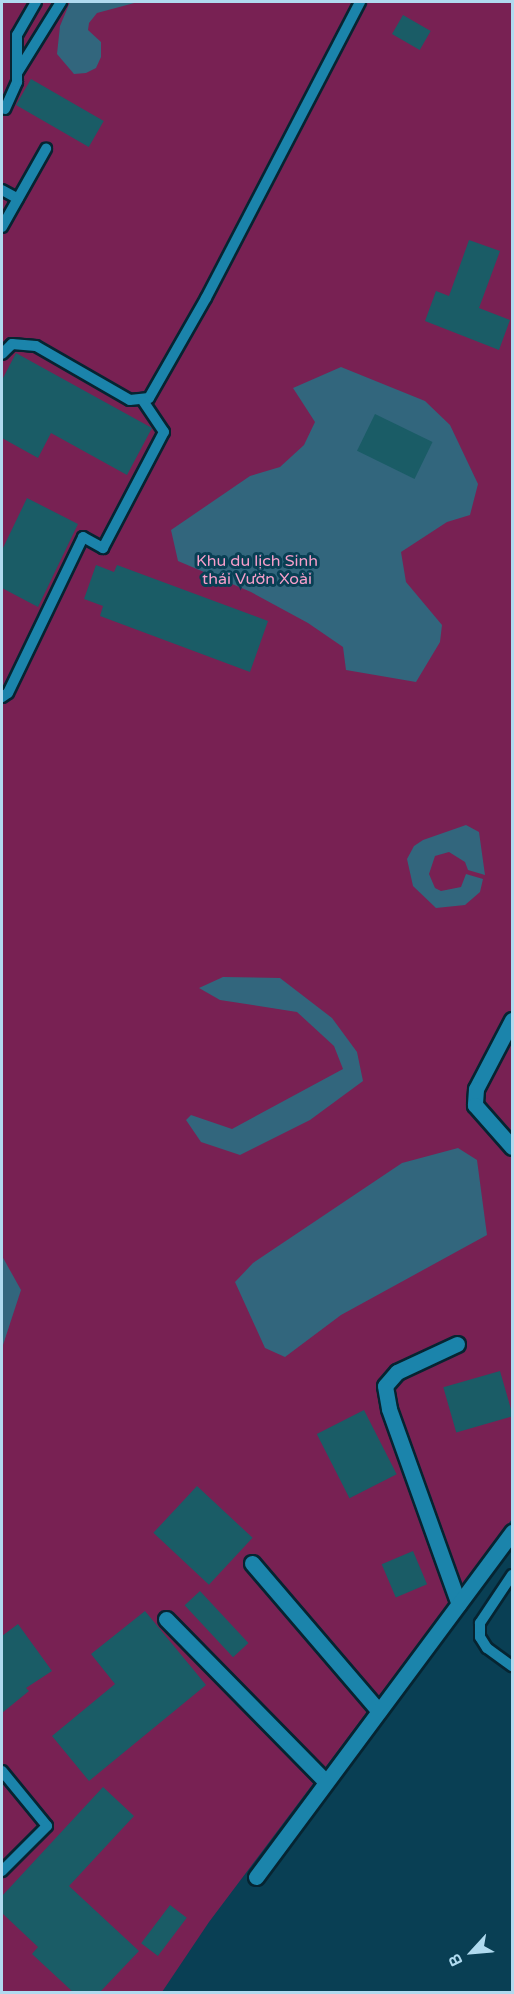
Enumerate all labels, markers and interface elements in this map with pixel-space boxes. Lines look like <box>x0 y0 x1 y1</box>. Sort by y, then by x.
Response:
park label: Khu du lịch Sinh thái Vườn Xoài <box>196 551 318 589</box>
north arrow <box>442 1922 502 1982</box>
text: B <box>444 1951 467 1969</box>

